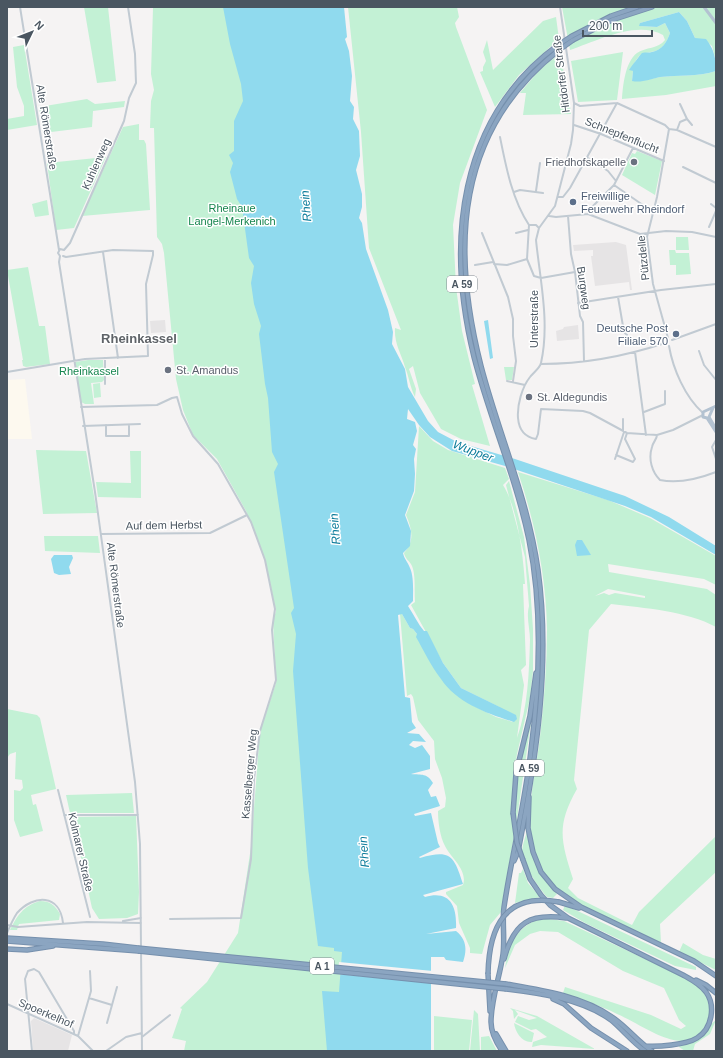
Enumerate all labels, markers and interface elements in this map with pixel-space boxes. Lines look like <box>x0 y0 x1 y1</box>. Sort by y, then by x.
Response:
north arrow <box>12 12 52 52</box>
scale bar <box>583 12 652 38</box>
text: N <box>32 18 46 32</box>
text: 200 m <box>589 19 622 33</box>
street label: Hitdorfer Straße <box>550 34 572 114</box>
street label: Alte Römerstraße <box>34 83 60 171</box>
street label: Schnepfenflucht <box>583 115 661 155</box>
street label: Kuhlenweg <box>79 137 113 191</box>
place label: Friedhofskapelle <box>545 156 626 168</box>
marker: Friedhofskapelle <box>629 157 639 167</box>
water label: Rhein <box>298 189 314 222</box>
place label: Freiwillige Feuerwehr Rheindorf <box>581 190 685 215</box>
marker: Freiwillige Feuerwehr Rheindorf <box>568 197 578 207</box>
park label: Rheinaue Langel-Merkenich <box>188 202 276 227</box>
street label: Pützdelle <box>635 235 651 281</box>
street label: Burgweg <box>575 266 593 310</box>
road number: A 59 <box>447 276 477 292</box>
street label: Unterstraße <box>528 290 540 348</box>
place label: Deutsche Post Filiale 570 <box>596 322 668 347</box>
marker: Deutsche Post Filiale 570 <box>671 329 681 339</box>
district label: Rheinkassel <box>101 331 177 346</box>
place label: St. Amandus <box>176 364 239 376</box>
park label: Rheinkassel <box>59 365 119 377</box>
marker: St. Amandus <box>163 365 173 375</box>
place label: St. Aldegundis <box>537 391 608 403</box>
marker: St. Aldegundis <box>524 392 534 402</box>
water label: Wupper <box>451 437 496 465</box>
water label: Rhein <box>327 512 343 545</box>
street label: Auf dem Herbst <box>126 518 202 532</box>
street label: Alte Römerstraße <box>105 541 127 629</box>
street label: Kasselberger Weg <box>239 729 259 819</box>
road number: A 59 <box>514 760 544 776</box>
street label: Kolmarer Straße <box>66 811 96 893</box>
water label: Rhein <box>356 836 372 868</box>
road number: A 1 <box>310 958 334 974</box>
street label: Spoerkelhof <box>17 996 76 1030</box>

